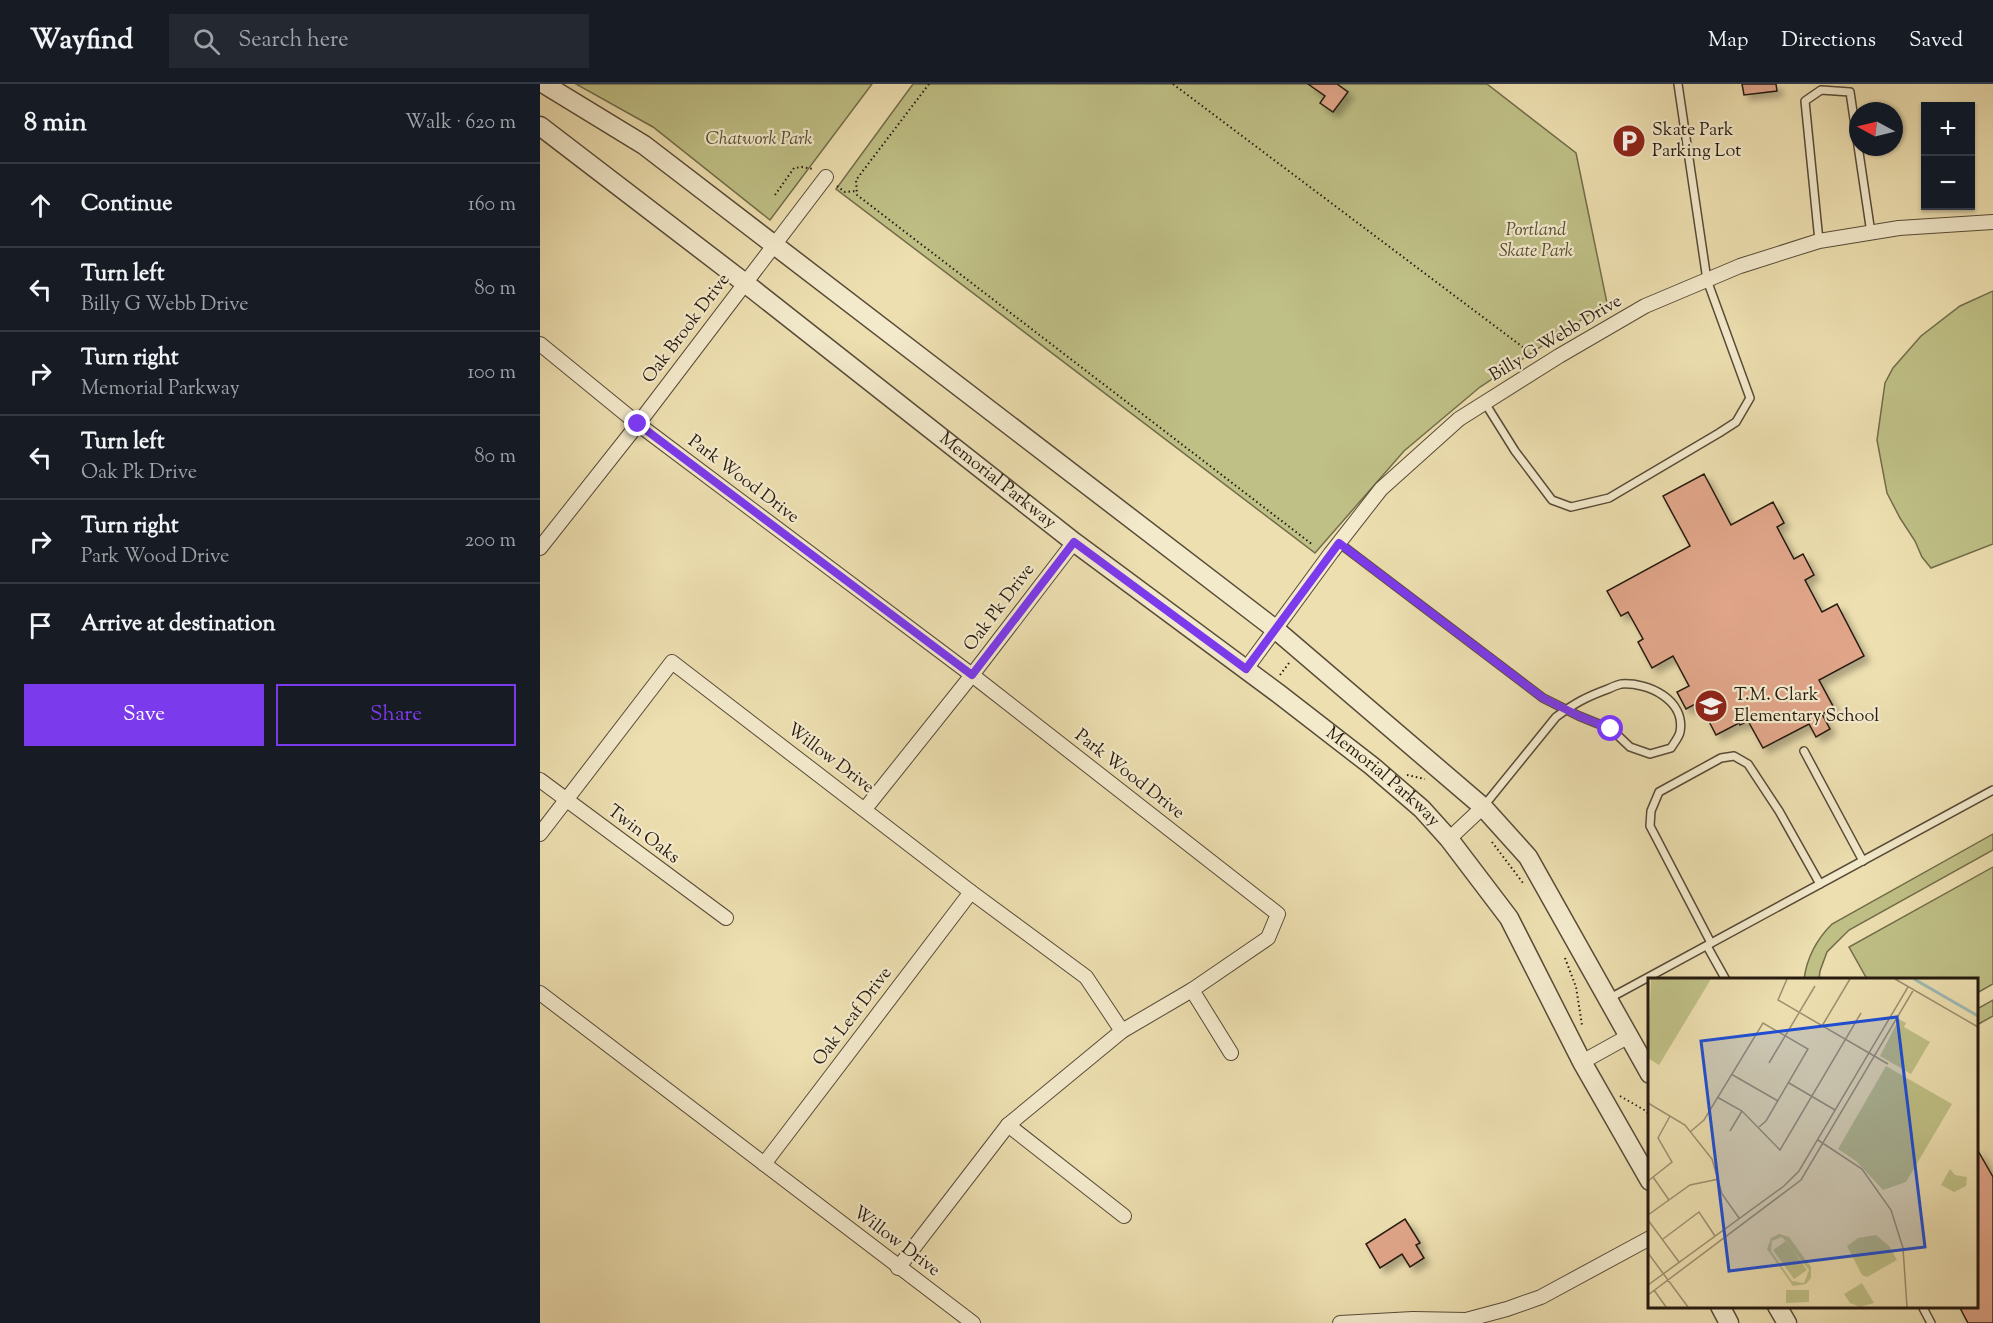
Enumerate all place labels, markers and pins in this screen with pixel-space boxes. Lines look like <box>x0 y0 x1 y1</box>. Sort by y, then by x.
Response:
place label: Skate Park Parking Lot <box>1652 118 1741 165</box>
parking icon: Skate Park Parking Lot <box>1611 123 1647 159</box>
place label: T.M. Clark Elementary School <box>1734 683 1879 730</box>
school or university icon: T.M. Clark Elementary School <box>1693 688 1729 724</box>

